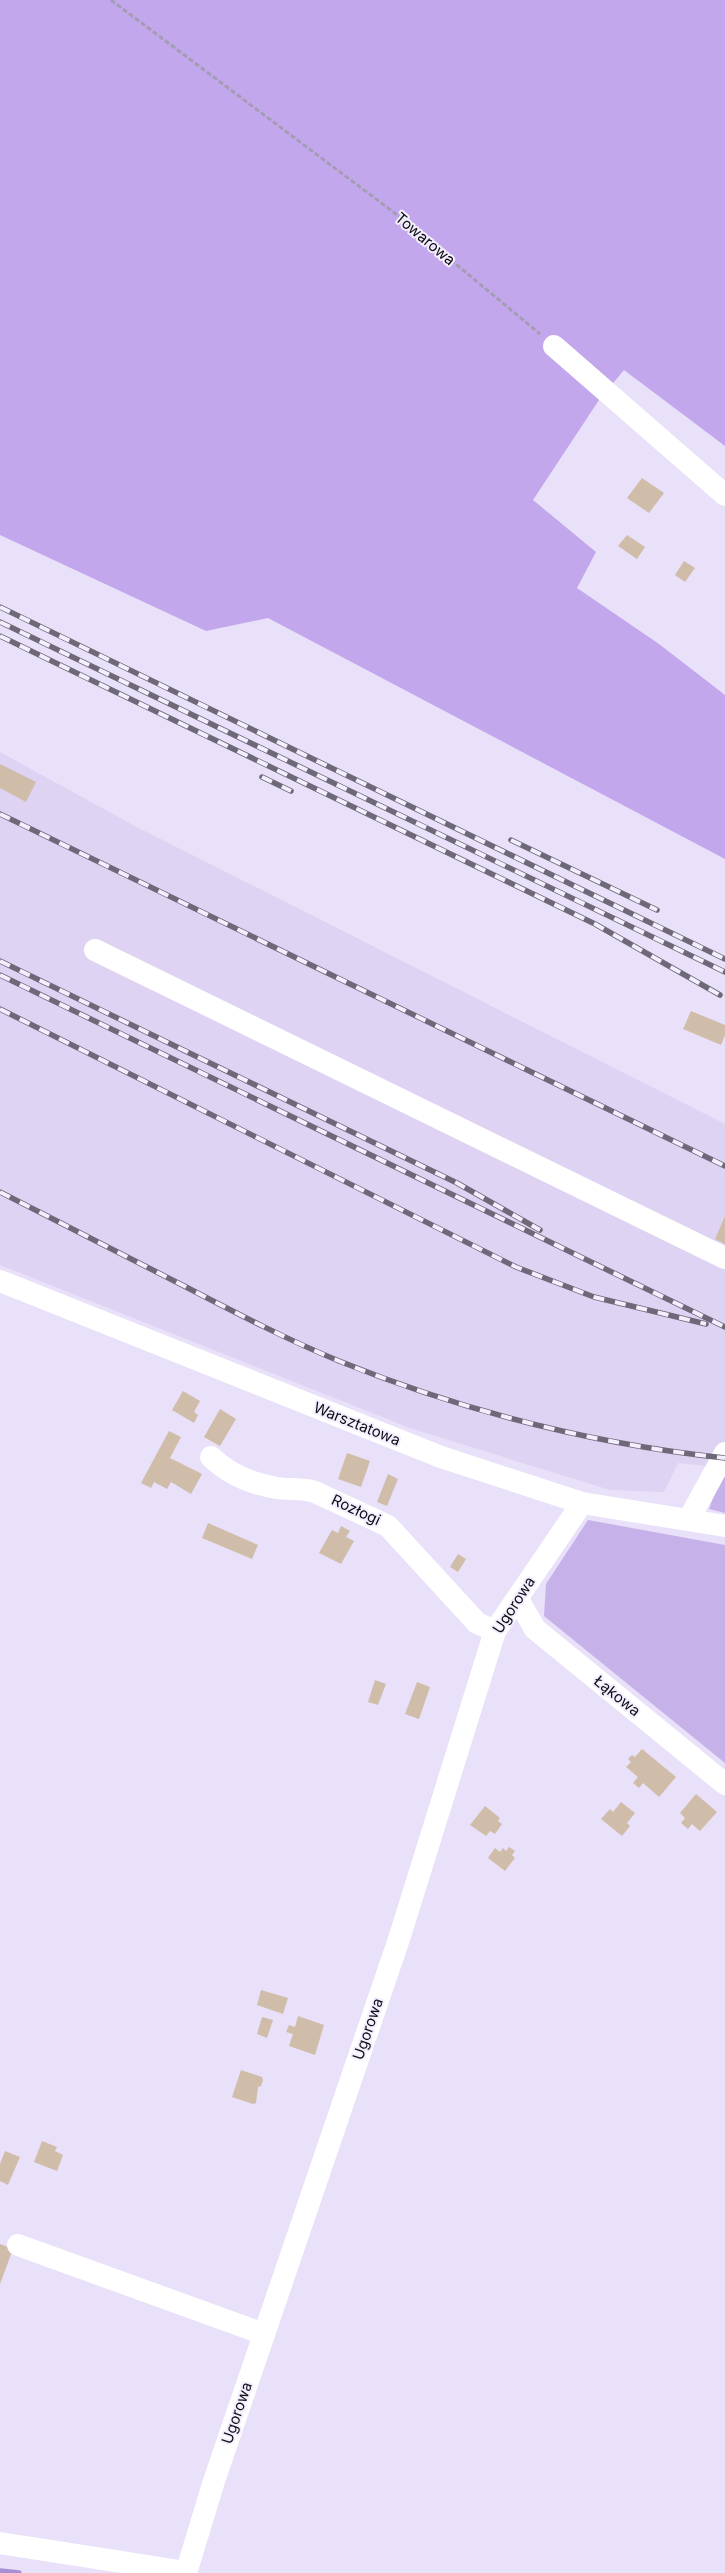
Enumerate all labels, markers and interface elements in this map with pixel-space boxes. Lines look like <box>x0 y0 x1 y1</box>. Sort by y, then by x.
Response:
street label: Towarowa <box>391 208 459 269</box>
street label: Warsztatowa <box>311 1398 403 1450</box>
street label: Rozłogi <box>329 1490 384 1529</box>
street label: Ugorowa <box>488 1573 539 1637</box>
street label: Łąkowa <box>590 1671 645 1720</box>
street label: Ugorowa <box>348 1995 387 2062</box>
street label: Ugorowa <box>217 2379 256 2446</box>

